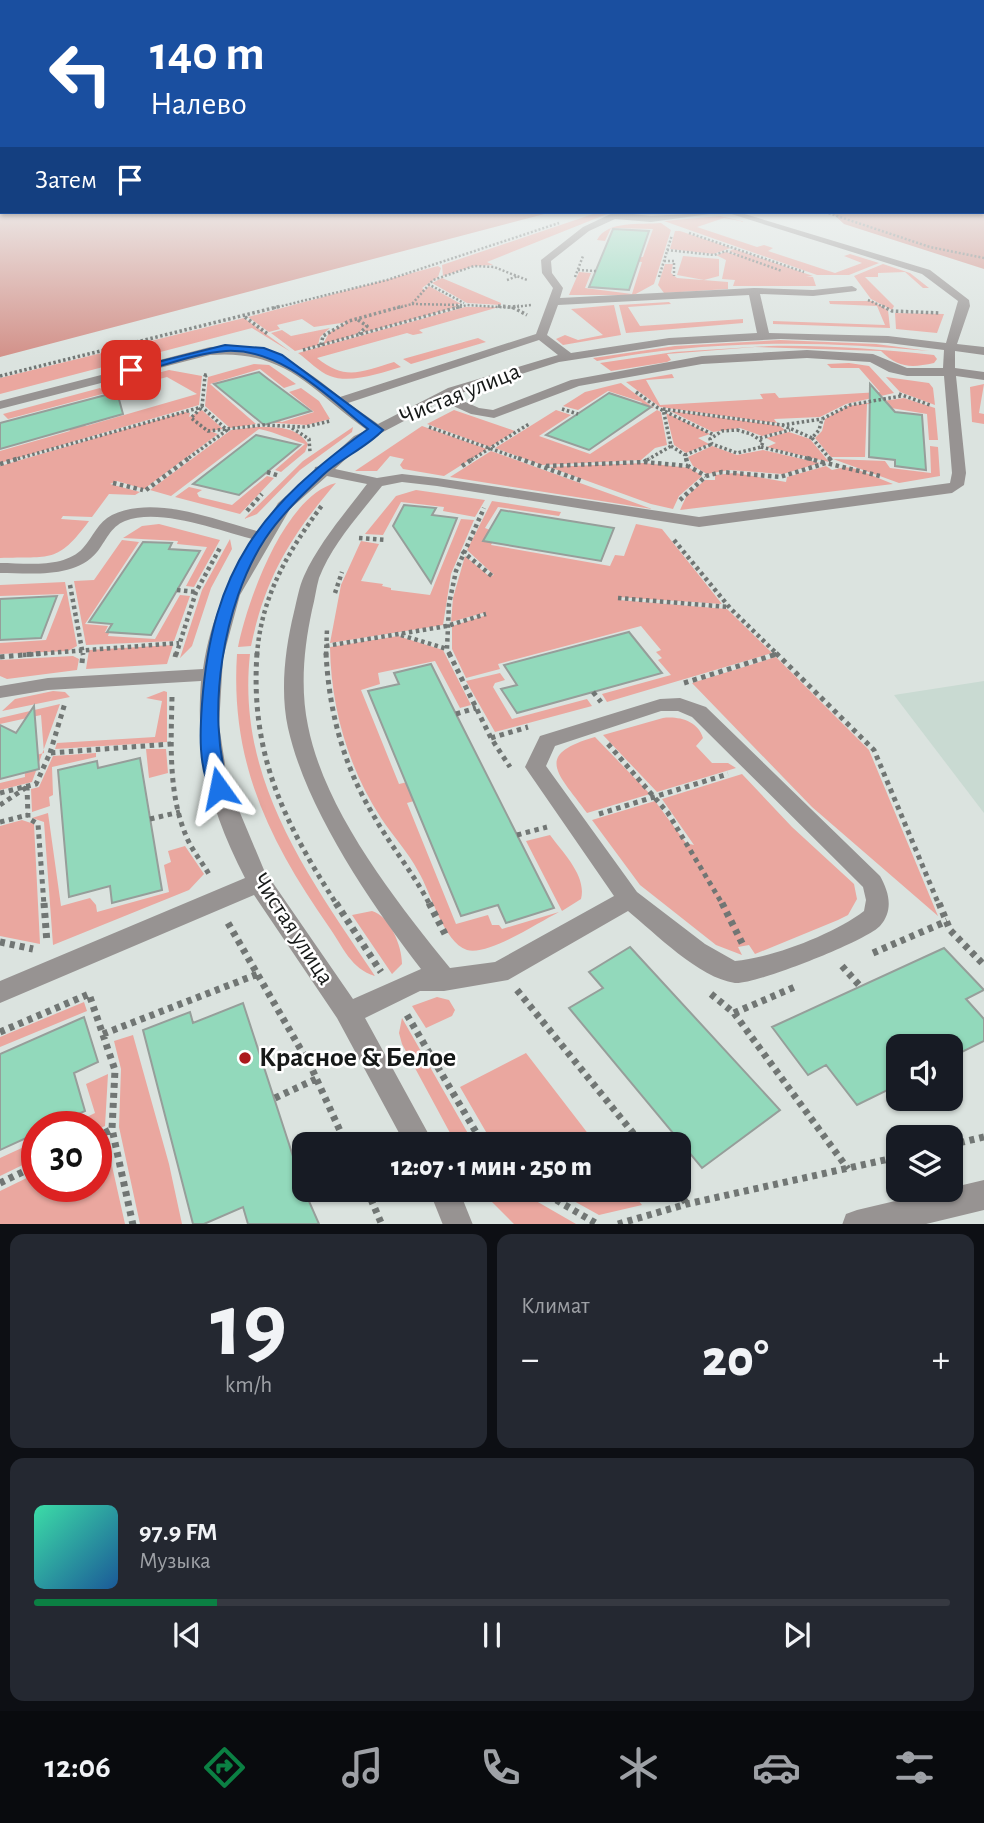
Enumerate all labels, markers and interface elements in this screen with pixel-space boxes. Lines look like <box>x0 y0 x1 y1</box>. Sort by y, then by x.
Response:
icon: left <box>35 28 126 119</box>
text: 140 m <box>150 30 265 79</box>
text: Налево <box>150 88 247 120</box>
icon: arrive <box>111 161 149 199</box>
text: Затем <box>35 167 97 193</box>
pin <box>101 340 161 400</box>
icon: arrive <box>112 351 150 389</box>
street label: Чистая улица <box>396 359 524 429</box>
position arrow <box>182 751 256 825</box>
street label: Чистая улица <box>248 869 338 989</box>
map controls <box>886 1034 963 1202</box>
button: sound <box>886 1034 963 1111</box>
place label: Красное & Белое <box>259 1044 456 1072</box>
marker: Красное & Белое <box>237 1050 253 1066</box>
speed limit sign: 30 <box>21 1111 112 1202</box>
button: layers <box>886 1125 963 1202</box>
text: 12:07 · 1 мин · 250 m <box>391 1154 592 1180</box>
text: 19 <box>210 1281 287 1372</box>
text: Климат <box>521 1295 590 1318</box>
text: 20° <box>702 1333 769 1385</box>
text: − <box>521 1341 539 1379</box>
text: + <box>932 1341 950 1379</box>
text: km/h <box>225 1374 272 1397</box>
text: 97.9 FM <box>139 1519 218 1545</box>
text: Музыка <box>139 1550 211 1573</box>
icon: previous <box>168 1616 206 1654</box>
icon: pause <box>473 1616 511 1654</box>
icon: next <box>778 1616 816 1654</box>
icon: directions <box>200 1743 249 1792</box>
icon: music <box>338 1743 387 1792</box>
icon: phone <box>476 1743 525 1792</box>
icon: climate <box>614 1743 663 1792</box>
icon: car <box>752 1743 801 1792</box>
icon: filters <box>890 1743 939 1792</box>
text: 12:06 <box>45 1751 111 1783</box>

